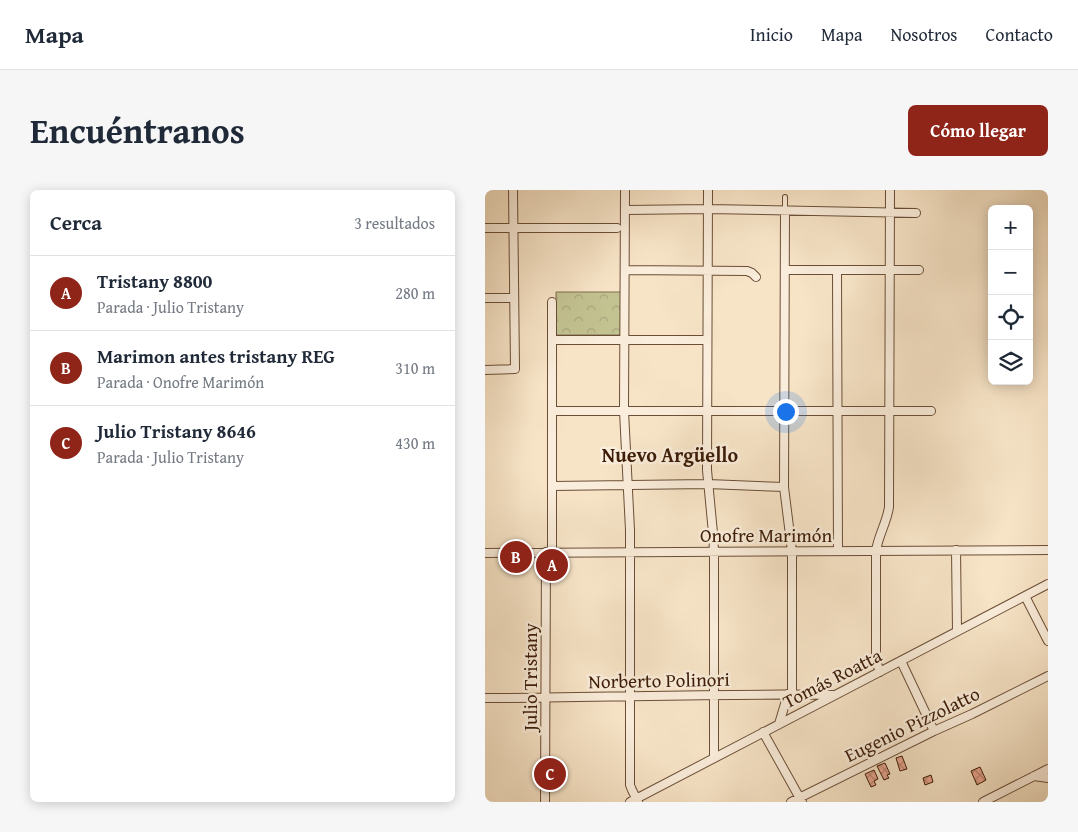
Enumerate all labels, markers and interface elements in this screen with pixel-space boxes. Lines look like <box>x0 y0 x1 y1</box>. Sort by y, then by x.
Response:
text: Mapa <box>25 17 84 52</box>
text: Inicio <box>750 21 793 48</box>
text: Mapa <box>821 21 862 48</box>
text: Nosotros <box>890 21 958 48</box>
text: Contacto <box>986 21 1053 48</box>
text: Encuéntranos <box>30 105 245 156</box>
button: Cómo llegar <box>908 105 1048 156</box>
map controls <box>988 205 1033 385</box>
button: + <box>988 205 1033 250</box>
text: Cerca <box>50 207 102 238</box>
text: 3 resultados <box>354 211 435 235</box>
button: − <box>988 250 1033 295</box>
text: Tristany 8800 <box>97 267 212 295</box>
text: A <box>61 281 71 305</box>
text: 280 m <box>395 281 435 305</box>
text: Parada · Julio Tristany <box>97 295 244 319</box>
button: locate <box>988 295 1033 340</box>
button: layers <box>988 340 1033 385</box>
text: Marimon antes tristany REG <box>97 342 335 370</box>
text: B <box>61 356 71 380</box>
text: 310 m <box>395 356 435 380</box>
text: Parada · Onofre Marimón <box>97 370 264 394</box>
your location <box>773 399 799 425</box>
text: Julio Tristany 8646 <box>97 417 256 445</box>
text: C <box>61 431 71 455</box>
text: 430 m <box>395 431 435 455</box>
district label: Nuevo Argüello <box>602 440 739 469</box>
text: Parada · Julio Tristany <box>97 445 244 469</box>
street label: Onofre Marimón <box>700 521 832 549</box>
pin: B <box>500 538 532 576</box>
pin: A <box>536 546 568 584</box>
street label: Julio Tristany <box>516 622 544 733</box>
street label: Tomás Roatta <box>778 641 886 715</box>
street label: Norberto Polinori <box>588 665 730 695</box>
street label: Eugenio Pizzolatto <box>840 679 984 769</box>
pin: C <box>534 755 566 793</box>

